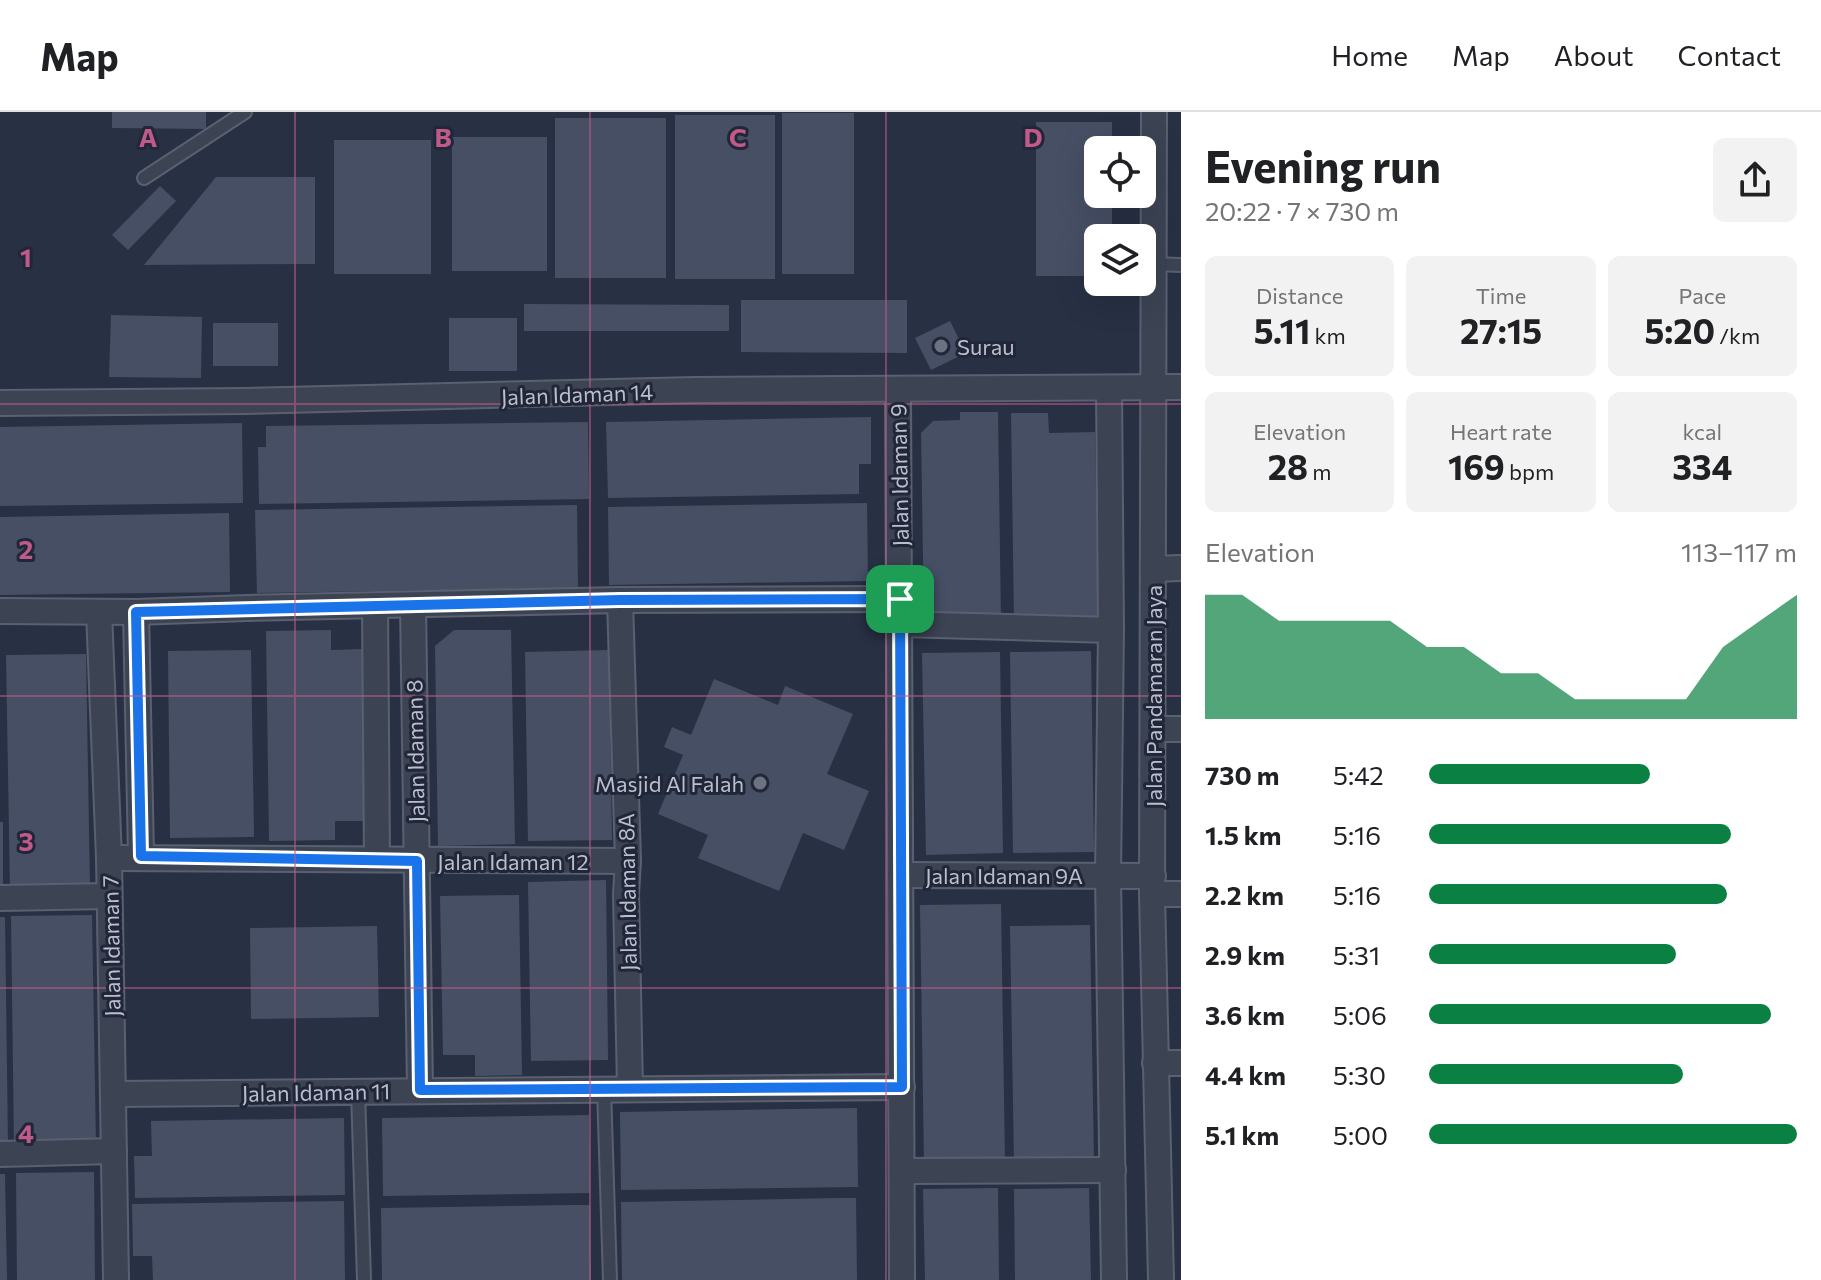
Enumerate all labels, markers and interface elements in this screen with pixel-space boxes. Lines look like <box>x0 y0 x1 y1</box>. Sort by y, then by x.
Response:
text: Map <box>40 32 119 79</box>
text: Home <box>1331 38 1408 72</box>
text: Map <box>1452 38 1510 72</box>
text: About <box>1554 38 1634 72</box>
text: Contact <box>1678 38 1781 72</box>
text: A <box>139 121 158 152</box>
text: B <box>434 121 452 152</box>
text: C <box>729 121 747 152</box>
text: D <box>1023 121 1043 152</box>
map controls <box>1084 136 1156 296</box>
button: locate <box>1084 136 1156 208</box>
text: Evening run <box>1205 138 1441 192</box>
button: share <box>1713 138 1797 222</box>
text: 20:22 · 7 × 730 m <box>1205 195 1399 226</box>
button: layers <box>1084 224 1156 296</box>
text: 1 <box>20 241 32 272</box>
text: Distance <box>1256 282 1343 309</box>
text: Time <box>1476 282 1526 309</box>
text: Pace <box>1678 282 1726 309</box>
text: 5.11 <box>1254 309 1310 351</box>
text: 27:15 <box>1460 309 1542 351</box>
text: 5:20 <box>1644 309 1715 351</box>
text: km <box>1310 322 1346 349</box>
text: /km <box>1715 322 1760 349</box>
place label: Surau <box>957 333 1015 360</box>
marker: Surau <box>932 337 950 355</box>
street label: Jalan Idaman 14 <box>500 378 654 410</box>
street label: Jalan Idaman 9 <box>884 403 914 547</box>
text: Elevation <box>1253 418 1346 445</box>
text: Heart rate <box>1450 418 1552 445</box>
text: kcal <box>1683 418 1722 445</box>
text: 28 <box>1268 445 1308 487</box>
text: 169 <box>1448 445 1505 487</box>
text: 334 <box>1672 445 1732 487</box>
text: m <box>1308 458 1331 485</box>
text: bpm <box>1505 458 1554 485</box>
text: 2 <box>19 533 33 564</box>
text: Elevation <box>1205 536 1315 567</box>
text: 113–117 m <box>1681 536 1797 567</box>
pin <box>866 565 934 633</box>
icon: arrive <box>878 577 922 621</box>
street label: Jalan Pandamaran Jaya <box>1140 585 1167 807</box>
street label: Jalan Idaman 8 <box>400 679 430 823</box>
text: 730 m <box>1205 759 1279 790</box>
text: 5:42 <box>1333 759 1384 790</box>
place label: Masjid Al Falah <box>595 770 744 797</box>
marker: Masjid Al Falah <box>751 774 769 792</box>
street label: Jalan Idaman 8A <box>612 813 642 971</box>
text: 1.5 km <box>1205 819 1281 850</box>
text: 5:16 <box>1333 819 1381 850</box>
text: 3 <box>18 825 34 856</box>
street label: Jalan Idaman 12 <box>437 848 589 875</box>
street label: Jalan Idaman 9A <box>925 862 1083 889</box>
street label: Jalan Idaman 7 <box>96 875 126 1017</box>
text: 2.2 km <box>1205 879 1284 910</box>
text: 5:16 <box>1333 879 1381 910</box>
text: 2.9 km <box>1205 939 1285 970</box>
text: 5:31 <box>1333 939 1380 970</box>
text: 3.6 km <box>1205 999 1285 1030</box>
text: 5:06 <box>1333 999 1387 1030</box>
text: 4.4 km <box>1205 1059 1286 1090</box>
text: 5:30 <box>1333 1059 1386 1090</box>
street label: Jalan Idaman 11 <box>242 1077 390 1107</box>
text: 4 <box>18 1117 34 1148</box>
text: 5.1 km <box>1205 1119 1279 1150</box>
text: 5:00 <box>1333 1119 1388 1150</box>

